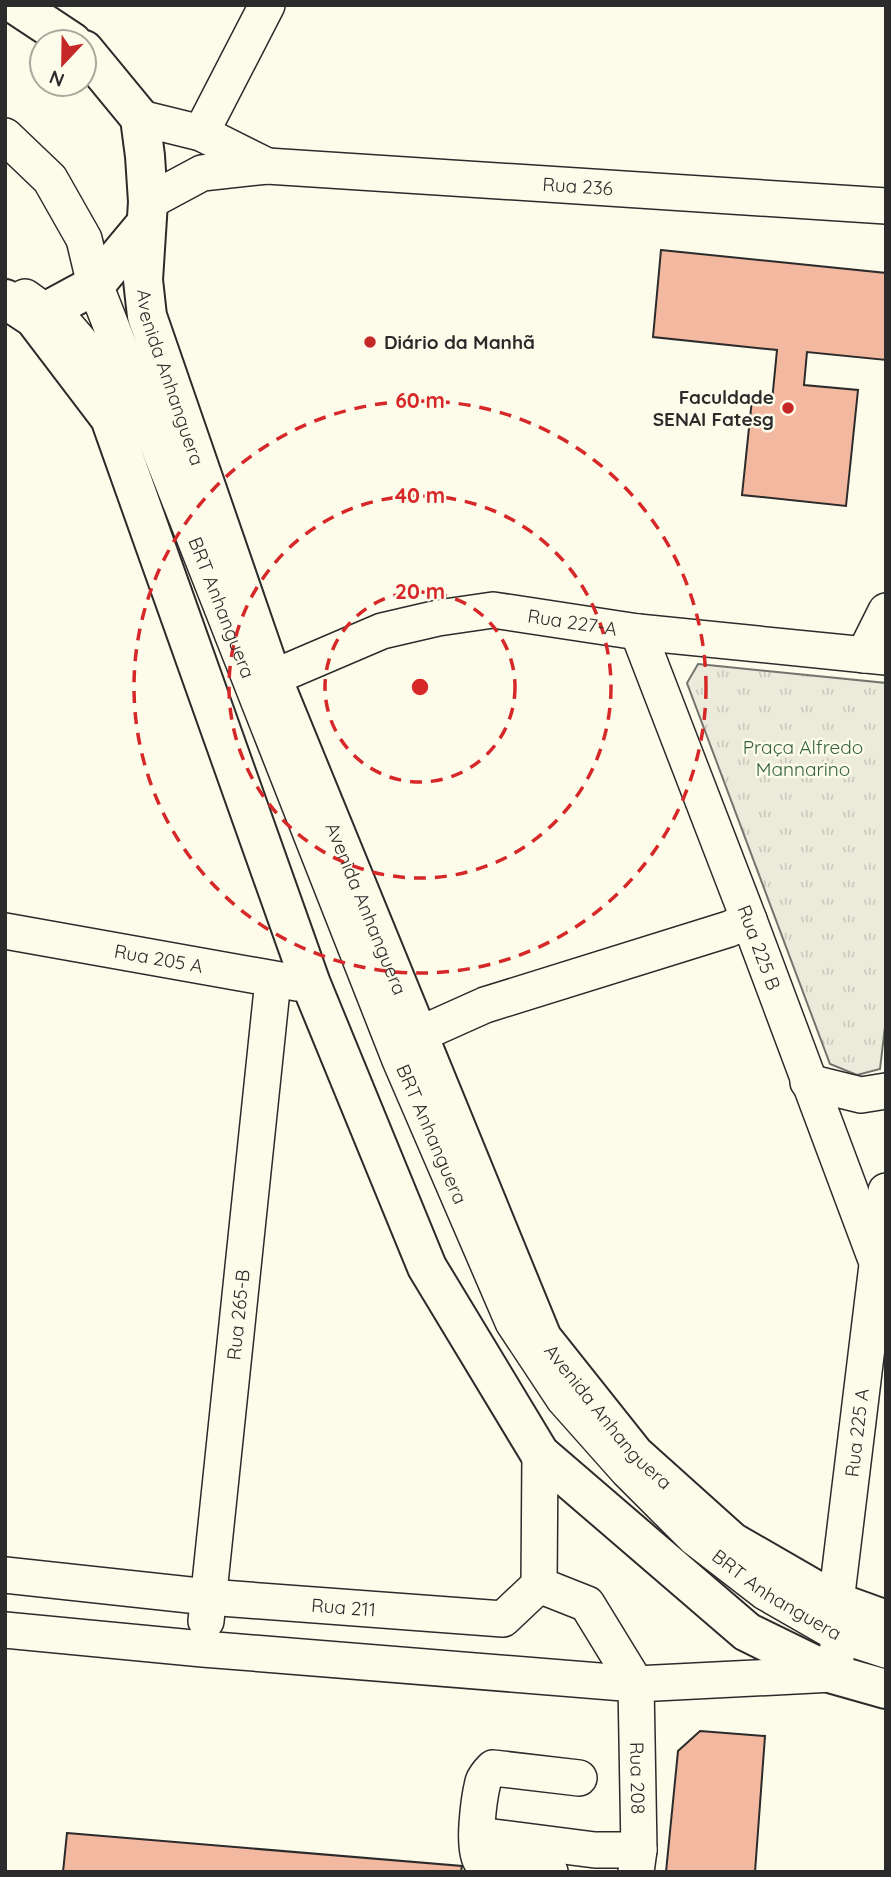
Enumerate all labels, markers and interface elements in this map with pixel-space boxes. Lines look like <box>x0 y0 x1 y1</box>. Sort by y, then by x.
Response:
north arrow <box>28 28 98 98</box>
text: N <box>46 65 68 93</box>
street label: Rua 236 <box>542 172 614 200</box>
street label: Avenida Anhanguera <box>132 288 210 469</box>
place label: Diário da Manhã <box>384 330 535 354</box>
marker: Diário da Manhã <box>362 334 378 350</box>
place label: Faculdade SENAI Fatesg <box>653 385 774 431</box>
text: 60 m <box>395 387 445 413</box>
marker: Faculdade SENAI Fatesg <box>780 400 796 416</box>
text: 40 m <box>395 482 445 508</box>
street label: BRT Anhanguera <box>183 533 261 682</box>
text: 20 m <box>395 578 445 604</box>
street label: Rua 227-A <box>526 603 619 641</box>
centre of rings <box>408 675 432 699</box>
park label: Praça Alfredo Mannarino <box>743 735 863 781</box>
street label: Avenida Anhanguera <box>320 819 412 998</box>
street label: Rua 225 B <box>732 902 786 993</box>
street label: Rua 205 A <box>112 939 205 978</box>
street label: BRT Anhanguera <box>391 1060 473 1208</box>
street label: Rua 265-B <box>221 1268 255 1361</box>
street label: Avenida Anhanguera <box>539 1339 677 1494</box>
street label: Rua 225 A <box>839 1387 874 1478</box>
street label: BRT Anhanguera <box>707 1544 846 1645</box>
street label: Rua 211 <box>310 1593 377 1621</box>
street label: Rua 208 <box>625 1742 650 1814</box>

